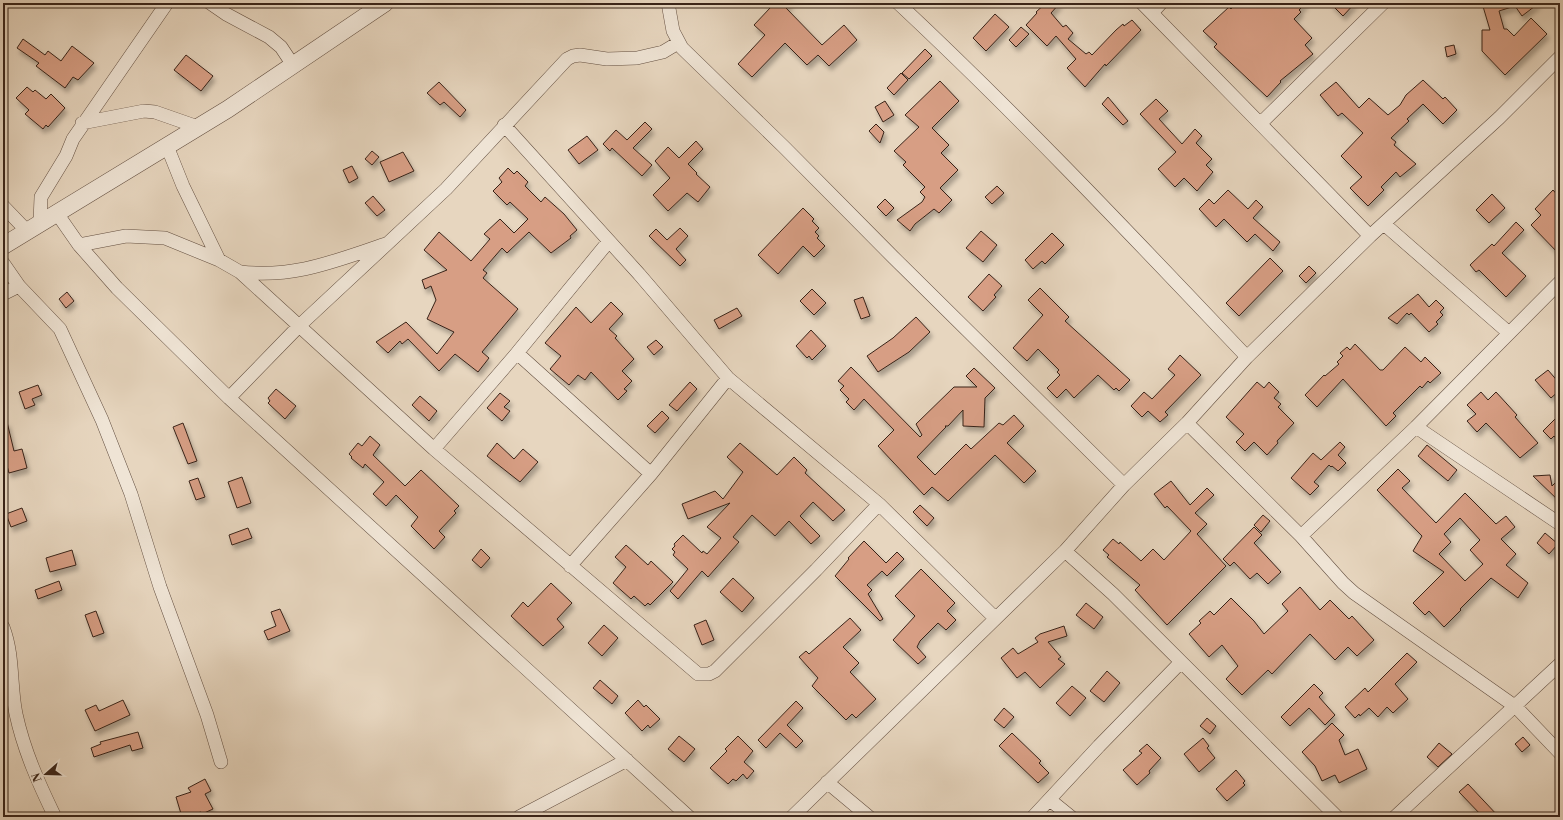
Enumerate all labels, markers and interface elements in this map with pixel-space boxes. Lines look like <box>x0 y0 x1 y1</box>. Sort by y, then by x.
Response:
north arrow <box>26 754 66 794</box>
text: N <box>29 770 46 784</box>

